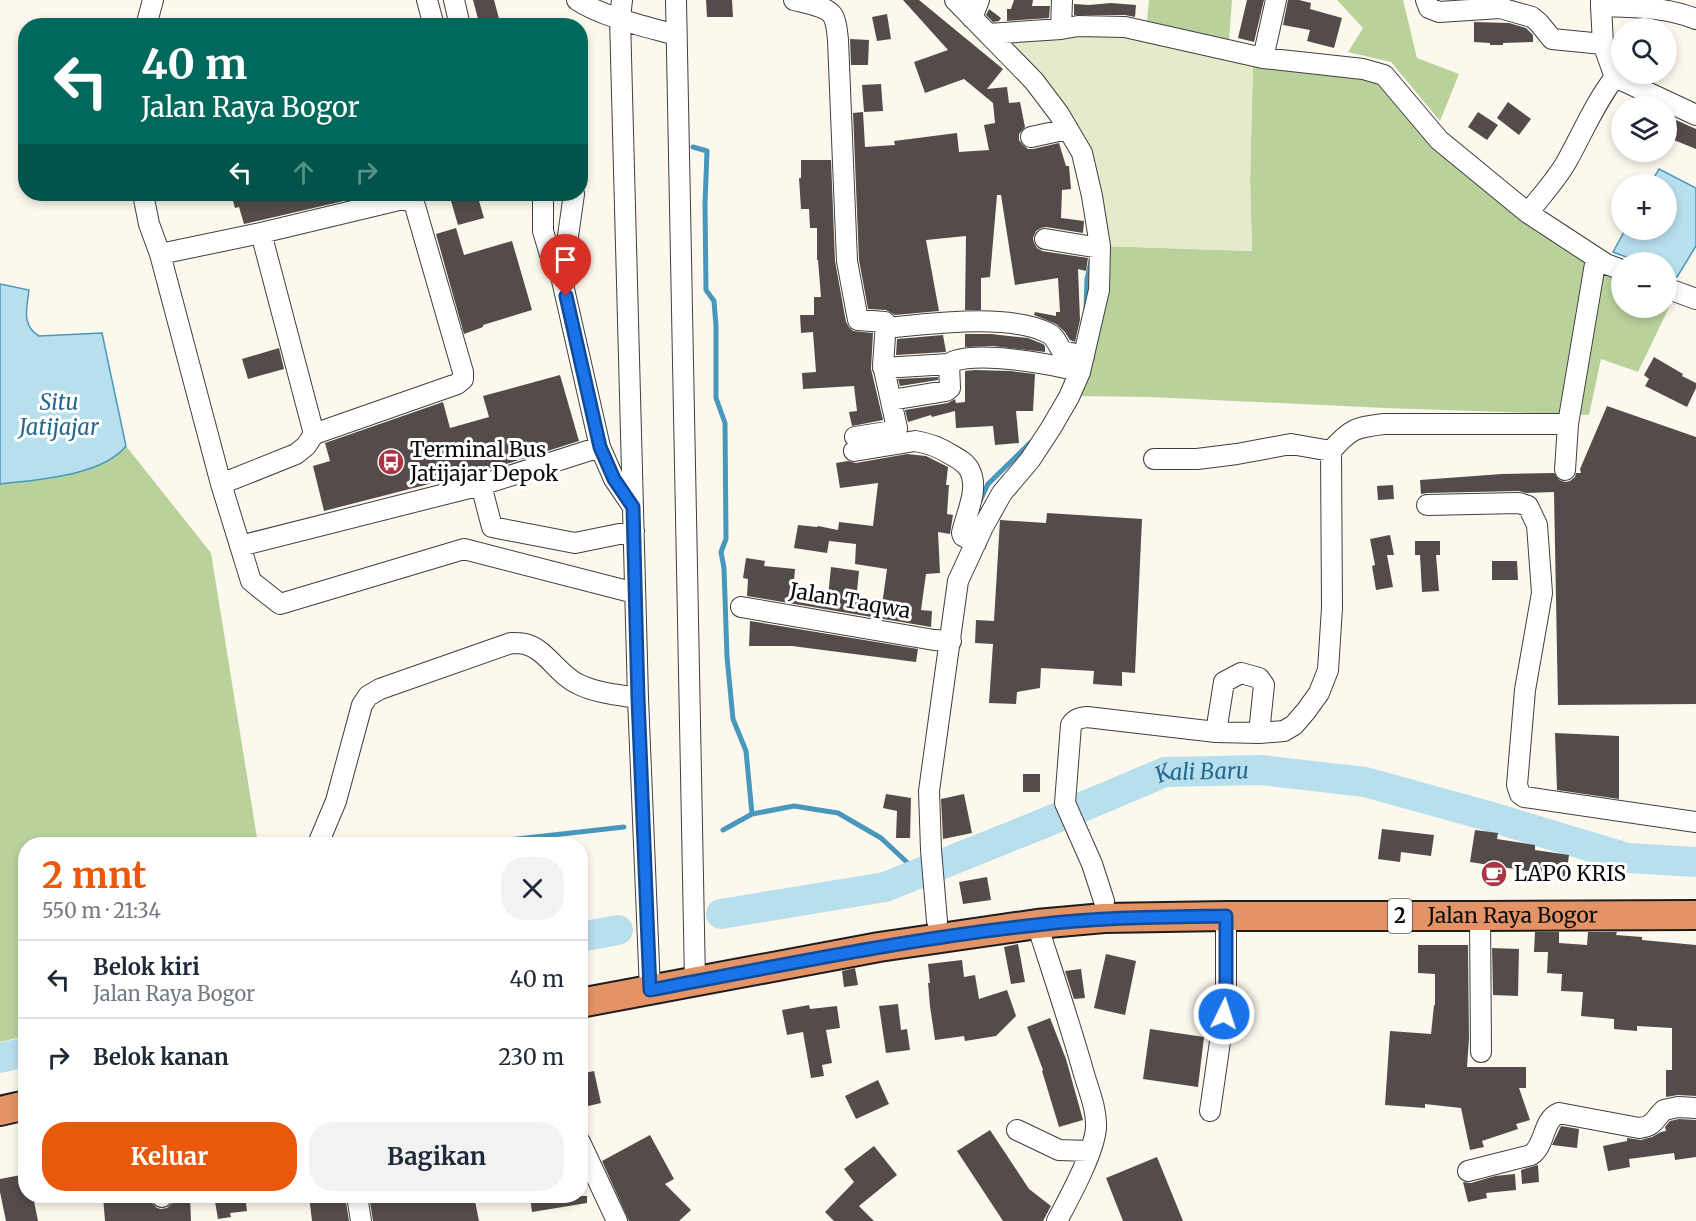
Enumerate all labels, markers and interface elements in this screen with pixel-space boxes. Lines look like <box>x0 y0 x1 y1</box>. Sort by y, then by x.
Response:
map controls <box>1611 18 1677 318</box>
button: search <box>1611 18 1677 84</box>
text: 40 m <box>141 38 247 90</box>
icon: left <box>42 42 120 120</box>
text: Jalan Raya Bogor <box>141 90 360 124</box>
button: layers <box>1611 96 1677 162</box>
icon: left <box>224 156 257 189</box>
icon: ahead <box>287 156 320 189</box>
icon: right <box>350 156 383 189</box>
button: + <box>1611 174 1677 240</box>
pin <box>540 234 591 296</box>
icon: arrive <box>549 243 582 276</box>
button: − <box>1611 252 1677 318</box>
water label: Situ Jatijajar <box>17 388 100 441</box>
place label: Terminal Bus Jatijajar Depok <box>409 436 559 487</box>
bus stop icon: Terminal Bus Jatijajar Depok <box>376 447 406 477</box>
street label: Jalan Taqwa <box>787 576 913 624</box>
water label: Kali Baru <box>1150 756 1249 789</box>
text: 2 mnt <box>42 853 147 898</box>
button: close <box>501 857 564 920</box>
cafe icon: LAPO KRIS <box>1479 859 1509 889</box>
place label: LAPO KRIS <box>1514 860 1626 887</box>
text: 550 m · 21:34 <box>42 898 161 923</box>
road number: 2 <box>1388 899 1412 933</box>
street label: Jalan Raya Bogor <box>1427 901 1598 929</box>
text: Belok kiri <box>93 953 200 981</box>
icon: left <box>42 963 75 996</box>
text: 40 m <box>509 965 564 993</box>
text: Jalan Raya Bogor <box>93 981 255 1006</box>
position arrow <box>1192 982 1256 1046</box>
icon: right <box>42 1041 75 1074</box>
text: Belok kanan <box>93 1043 229 1071</box>
text: 230 m <box>498 1043 564 1071</box>
button: Keluar <box>42 1122 297 1191</box>
button: Bagikan <box>309 1122 564 1191</box>

